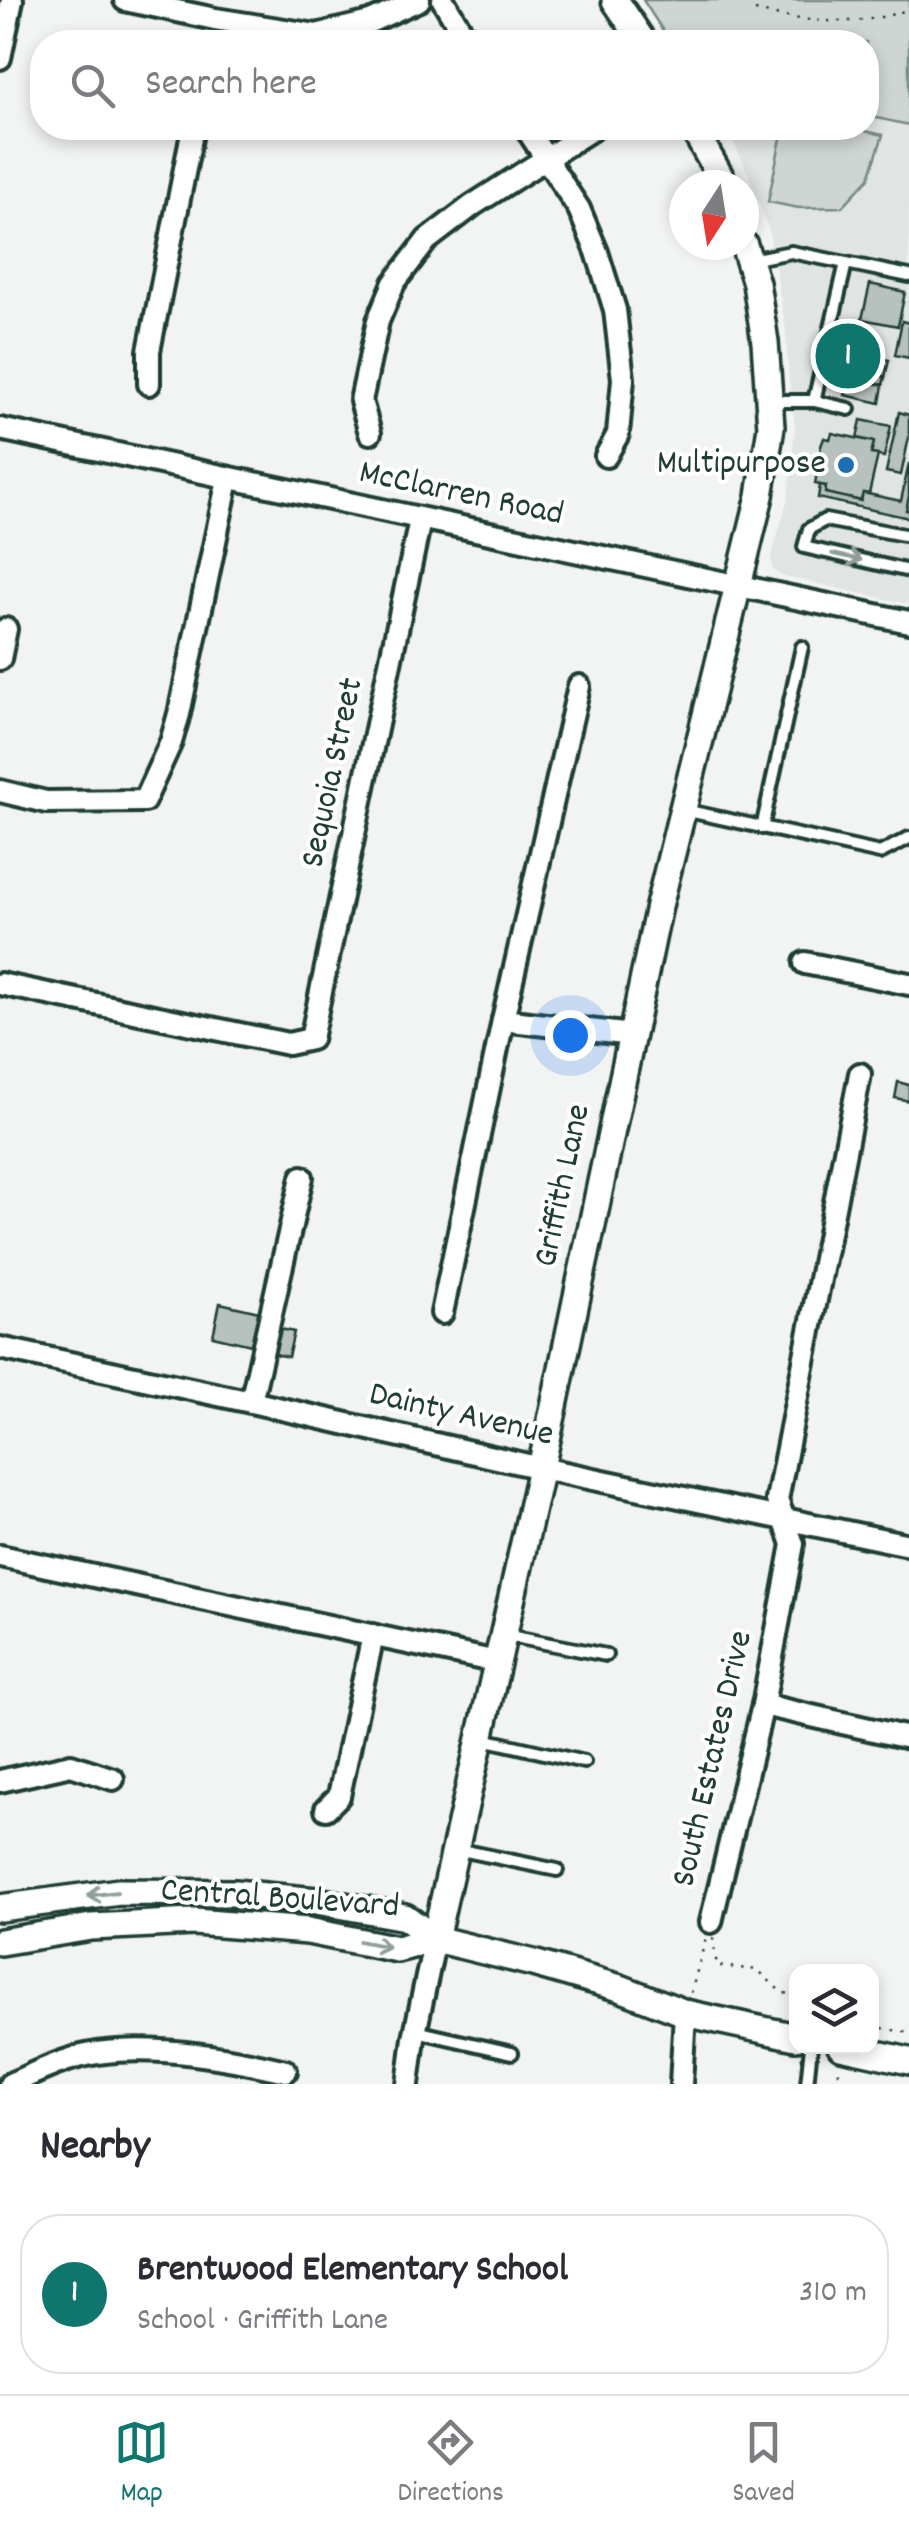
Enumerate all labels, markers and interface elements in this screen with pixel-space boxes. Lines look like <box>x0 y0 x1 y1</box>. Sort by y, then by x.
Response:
search box <box>30 30 879 140</box>
icon: search <box>65 58 120 113</box>
text: Search here <box>145 58 317 113</box>
north arrow <box>669 170 759 260</box>
pin: 1 <box>816 318 880 394</box>
place label: Multipurpose <box>657 440 826 490</box>
street label: McClarren Road <box>354 449 568 541</box>
marker: Multipurpose <box>835 454 857 476</box>
one-way arrow <box>830 549 862 567</box>
street label: Sequoia Street <box>289 673 379 873</box>
your location <box>545 1010 596 1061</box>
street label: Griffith Lane <box>522 1100 606 1272</box>
street label: Dainty Avenue <box>364 1371 558 1461</box>
street label: South Estates Drive <box>660 1626 768 1892</box>
street label: Central Boulevard <box>159 1867 401 1933</box>
one-way arrow <box>87 1885 119 1904</box>
one-way arrow <box>358 1936 390 1955</box>
map controls <box>789 1964 879 2054</box>
button: layers <box>789 1964 879 2054</box>
text: Nearby <box>40 2119 150 2179</box>
text: Brentwood Elementary School <box>137 2244 568 2299</box>
text: 1 <box>71 2271 78 2317</box>
text: 310 m <box>799 2271 867 2317</box>
text: School · Griffith Lane <box>137 2299 388 2345</box>
tab: Map <box>114 2415 169 2515</box>
tab: Directions <box>398 2415 504 2515</box>
tab: Saved <box>732 2415 795 2515</box>

